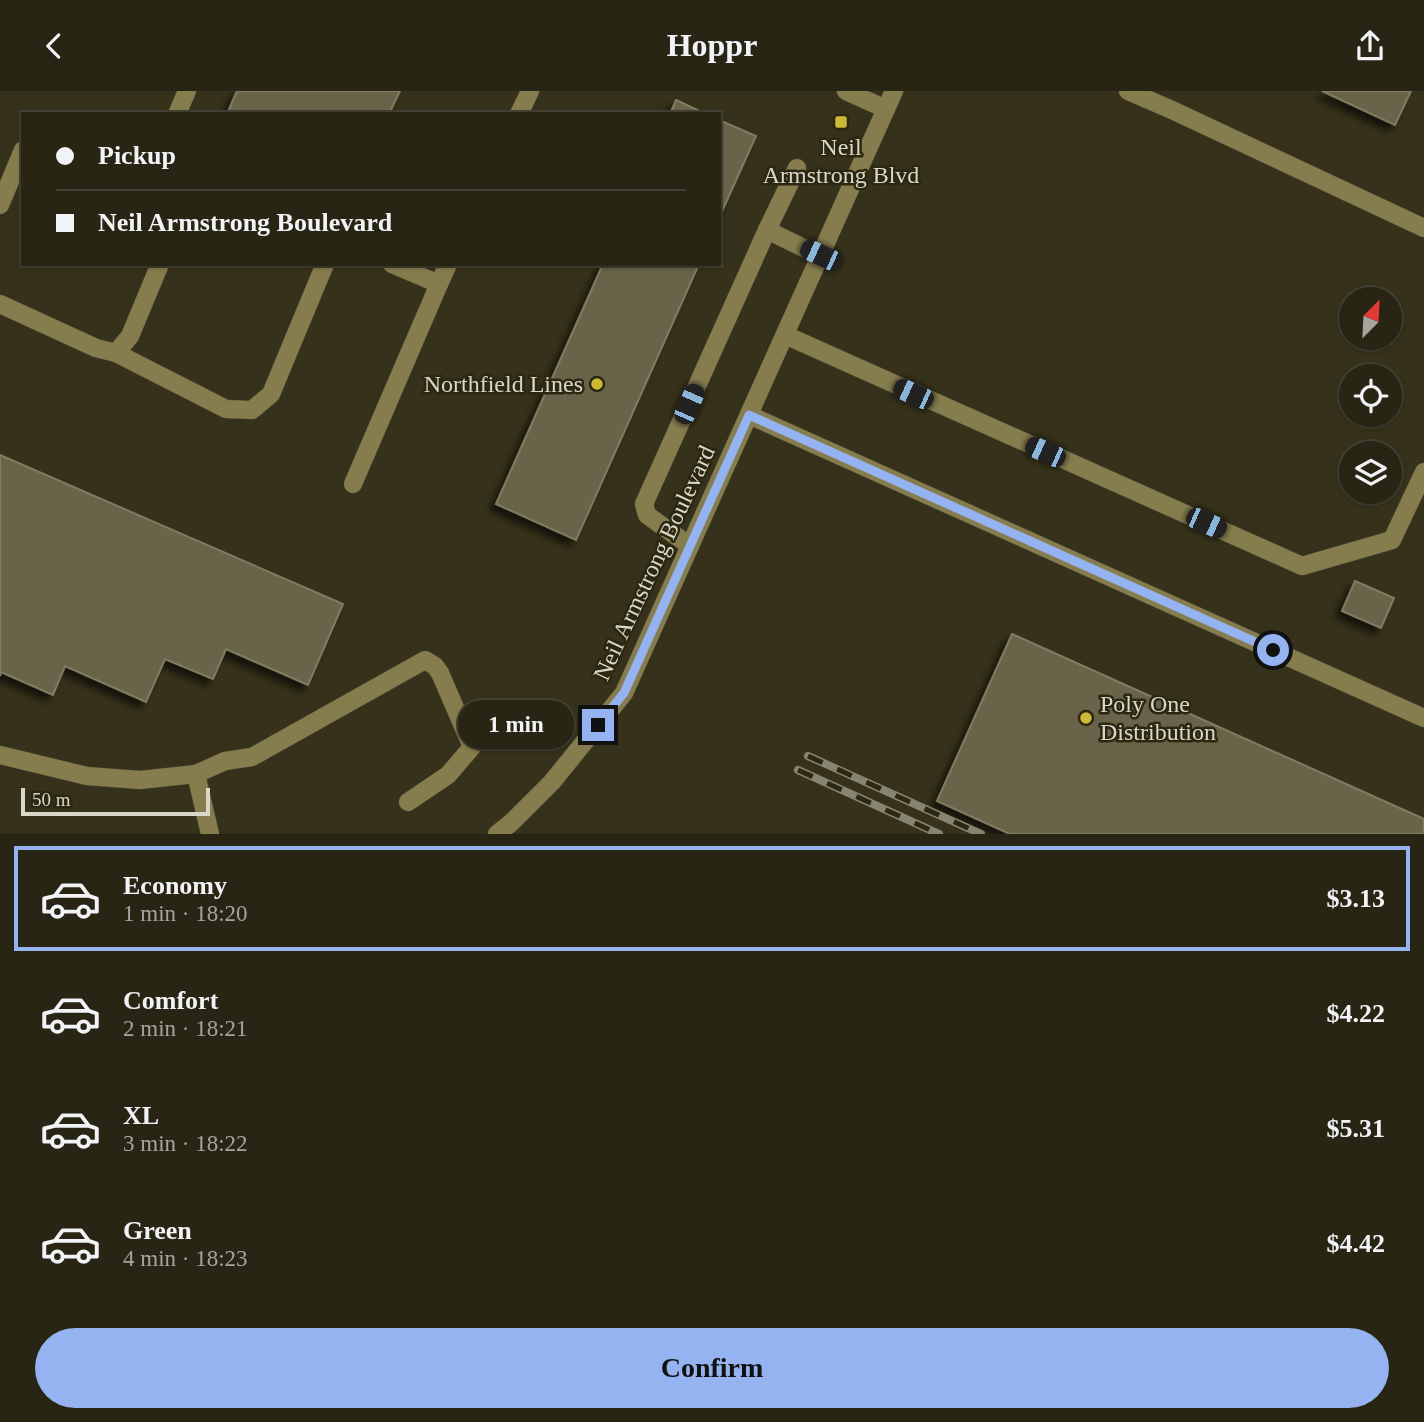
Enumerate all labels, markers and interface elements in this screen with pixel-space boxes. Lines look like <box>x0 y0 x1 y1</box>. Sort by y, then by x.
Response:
icon: back <box>35 27 73 65</box>
text: Hoppr <box>667 27 757 63</box>
icon: share <box>1351 27 1389 65</box>
marker: Neil Armstrong Blvd <box>833 114 849 130</box>
place label: Neil Armstrong Blvd <box>763 134 919 188</box>
text: Pickup <box>98 141 176 170</box>
text: Neil Armstrong Boulevard <box>98 208 392 237</box>
car <box>797 237 844 273</box>
north arrow <box>1339 287 1402 350</box>
map controls <box>1339 287 1402 504</box>
button: locate <box>1339 364 1402 427</box>
place label: Northfield Lines <box>424 371 583 397</box>
marker: Northfield Lines <box>589 376 605 392</box>
car <box>890 376 937 412</box>
car <box>671 381 708 427</box>
car <box>1022 434 1069 470</box>
button: layers <box>1339 441 1402 504</box>
street label: Neil Armstrong Boulevard <box>588 442 720 684</box>
car <box>1183 505 1230 541</box>
route start <box>1257 634 1289 666</box>
place label: Poly One Distribution <box>1100 691 1216 745</box>
callout: 1 min <box>458 701 574 749</box>
route end <box>582 709 614 741</box>
marker: Poly One Distribution <box>1078 710 1094 726</box>
text: 1 min <box>488 712 544 737</box>
scale bar <box>21 785 210 817</box>
text: 50 m <box>32 789 71 810</box>
icon: car <box>39 867 102 930</box>
text: Economy <box>123 871 227 900</box>
text: $3.13 <box>1327 884 1385 913</box>
text: 1 min · 18:20 <box>123 901 248 926</box>
icon: car <box>39 982 102 1045</box>
text: Comfort <box>123 986 218 1015</box>
text: $4.22 <box>1327 999 1385 1028</box>
text: 2 min · 18:21 <box>123 1016 248 1041</box>
icon: car <box>39 1097 102 1160</box>
text: XL <box>123 1101 159 1130</box>
text: $5.31 <box>1327 1114 1385 1143</box>
text: 3 min · 18:22 <box>123 1131 248 1156</box>
icon: car <box>39 1212 102 1275</box>
text: Green <box>123 1216 192 1245</box>
text: $4.42 <box>1327 1229 1385 1258</box>
text: 4 min · 18:23 <box>123 1246 248 1271</box>
button: Confirm <box>35 1328 1389 1408</box>

